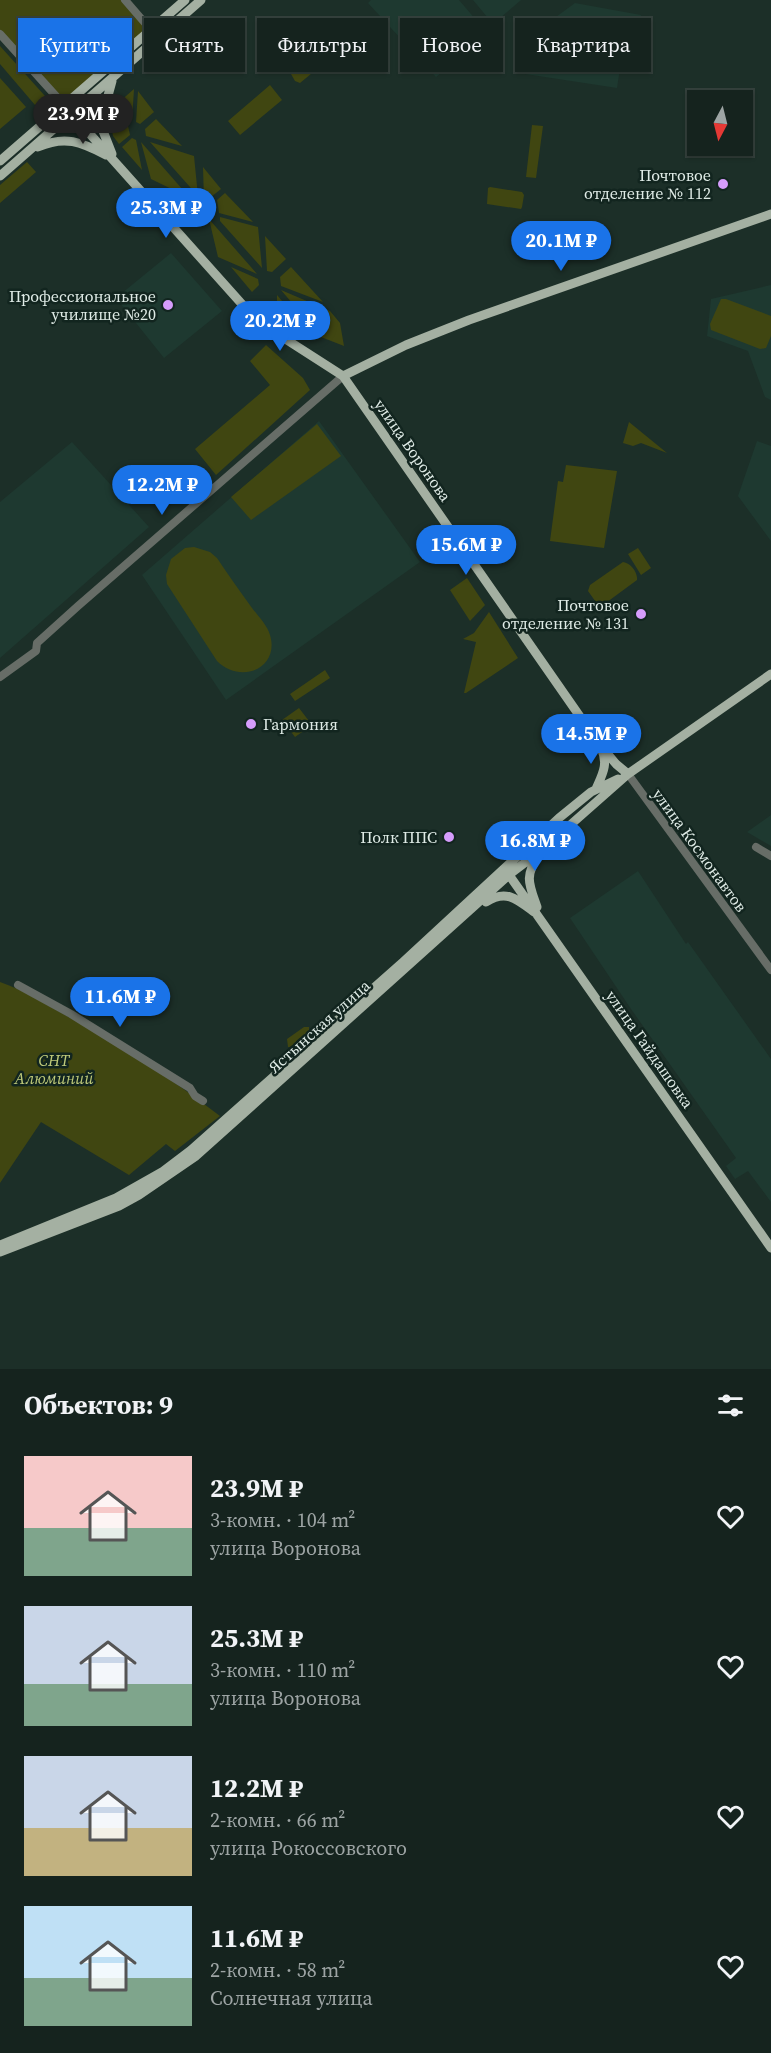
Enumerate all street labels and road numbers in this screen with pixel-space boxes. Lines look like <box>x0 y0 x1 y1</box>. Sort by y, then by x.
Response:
street label: улица Воронова <box>369 394 457 506</box>
street label: улица Космонавтов <box>648 784 752 916</box>
street label: Ястынская улица <box>263 974 375 1078</box>
street label: улица Гайдашовка <box>601 985 700 1113</box>

